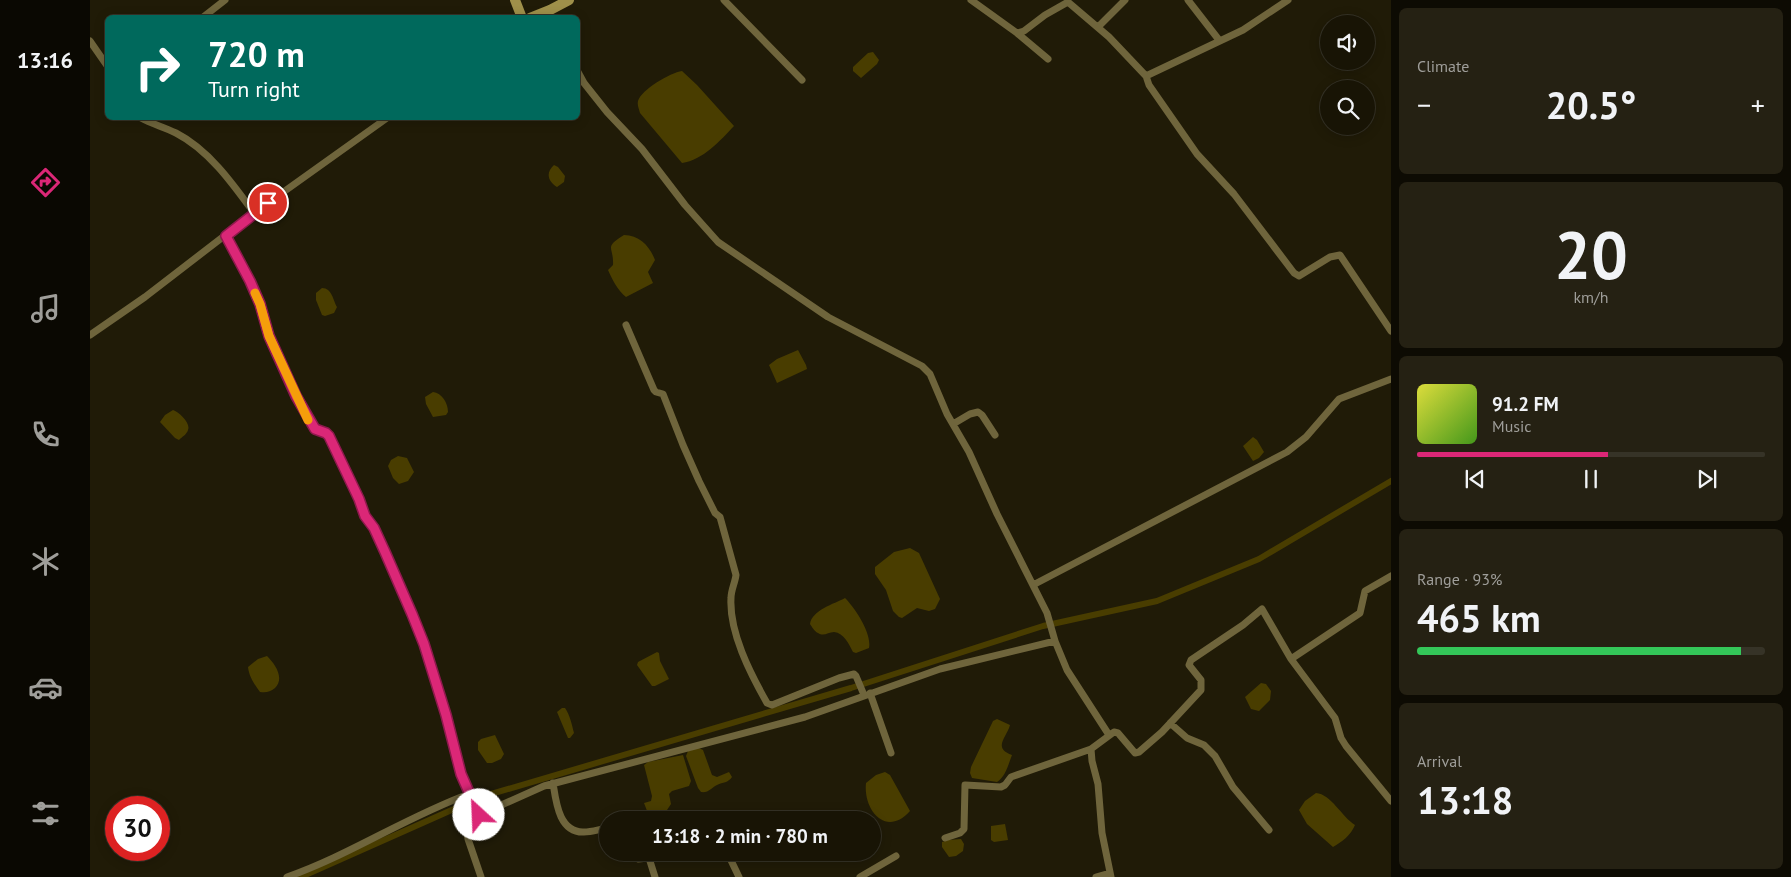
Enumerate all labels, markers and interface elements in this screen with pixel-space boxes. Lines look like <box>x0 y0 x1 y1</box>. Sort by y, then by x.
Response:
map controls <box>1320 15 1375 135</box>
button: sound <box>1320 15 1375 70</box>
text: 720 m <box>208 31 305 77</box>
icon: right <box>125 35 190 100</box>
text: 13:16 <box>17 46 73 74</box>
text: Climate <box>1417 56 1469 76</box>
text: Turn right <box>208 75 300 103</box>
button: search <box>1320 80 1375 135</box>
text: 20.5° <box>1546 80 1636 129</box>
text: − <box>1417 86 1431 123</box>
text: + <box>1751 86 1765 123</box>
icon: directions <box>28 165 63 200</box>
pin <box>247 182 289 224</box>
icon: arrive <box>254 189 282 217</box>
text: 20 <box>1554 212 1628 296</box>
text: km/h <box>1573 287 1609 307</box>
icon: music <box>28 291 63 326</box>
text: 91.2 FM <box>1492 392 1559 416</box>
text: Music <box>1492 416 1532 436</box>
icon: phone <box>28 417 63 452</box>
icon: previous <box>1461 465 1489 493</box>
icon: pause <box>1577 465 1605 493</box>
icon: next <box>1693 465 1721 493</box>
icon: climate <box>28 544 63 579</box>
text: Range · 93% <box>1417 569 1502 589</box>
text: 465 km <box>1417 593 1541 642</box>
icon: car <box>28 670 63 705</box>
text: Arrival <box>1417 751 1462 771</box>
text: 13:18 <box>1417 775 1513 824</box>
position arrow <box>452 788 504 840</box>
icon: filters <box>28 796 63 831</box>
speed limit sign: 30 <box>105 796 170 861</box>
text: 13:18 · 2 min · 780 m <box>652 824 828 848</box>

